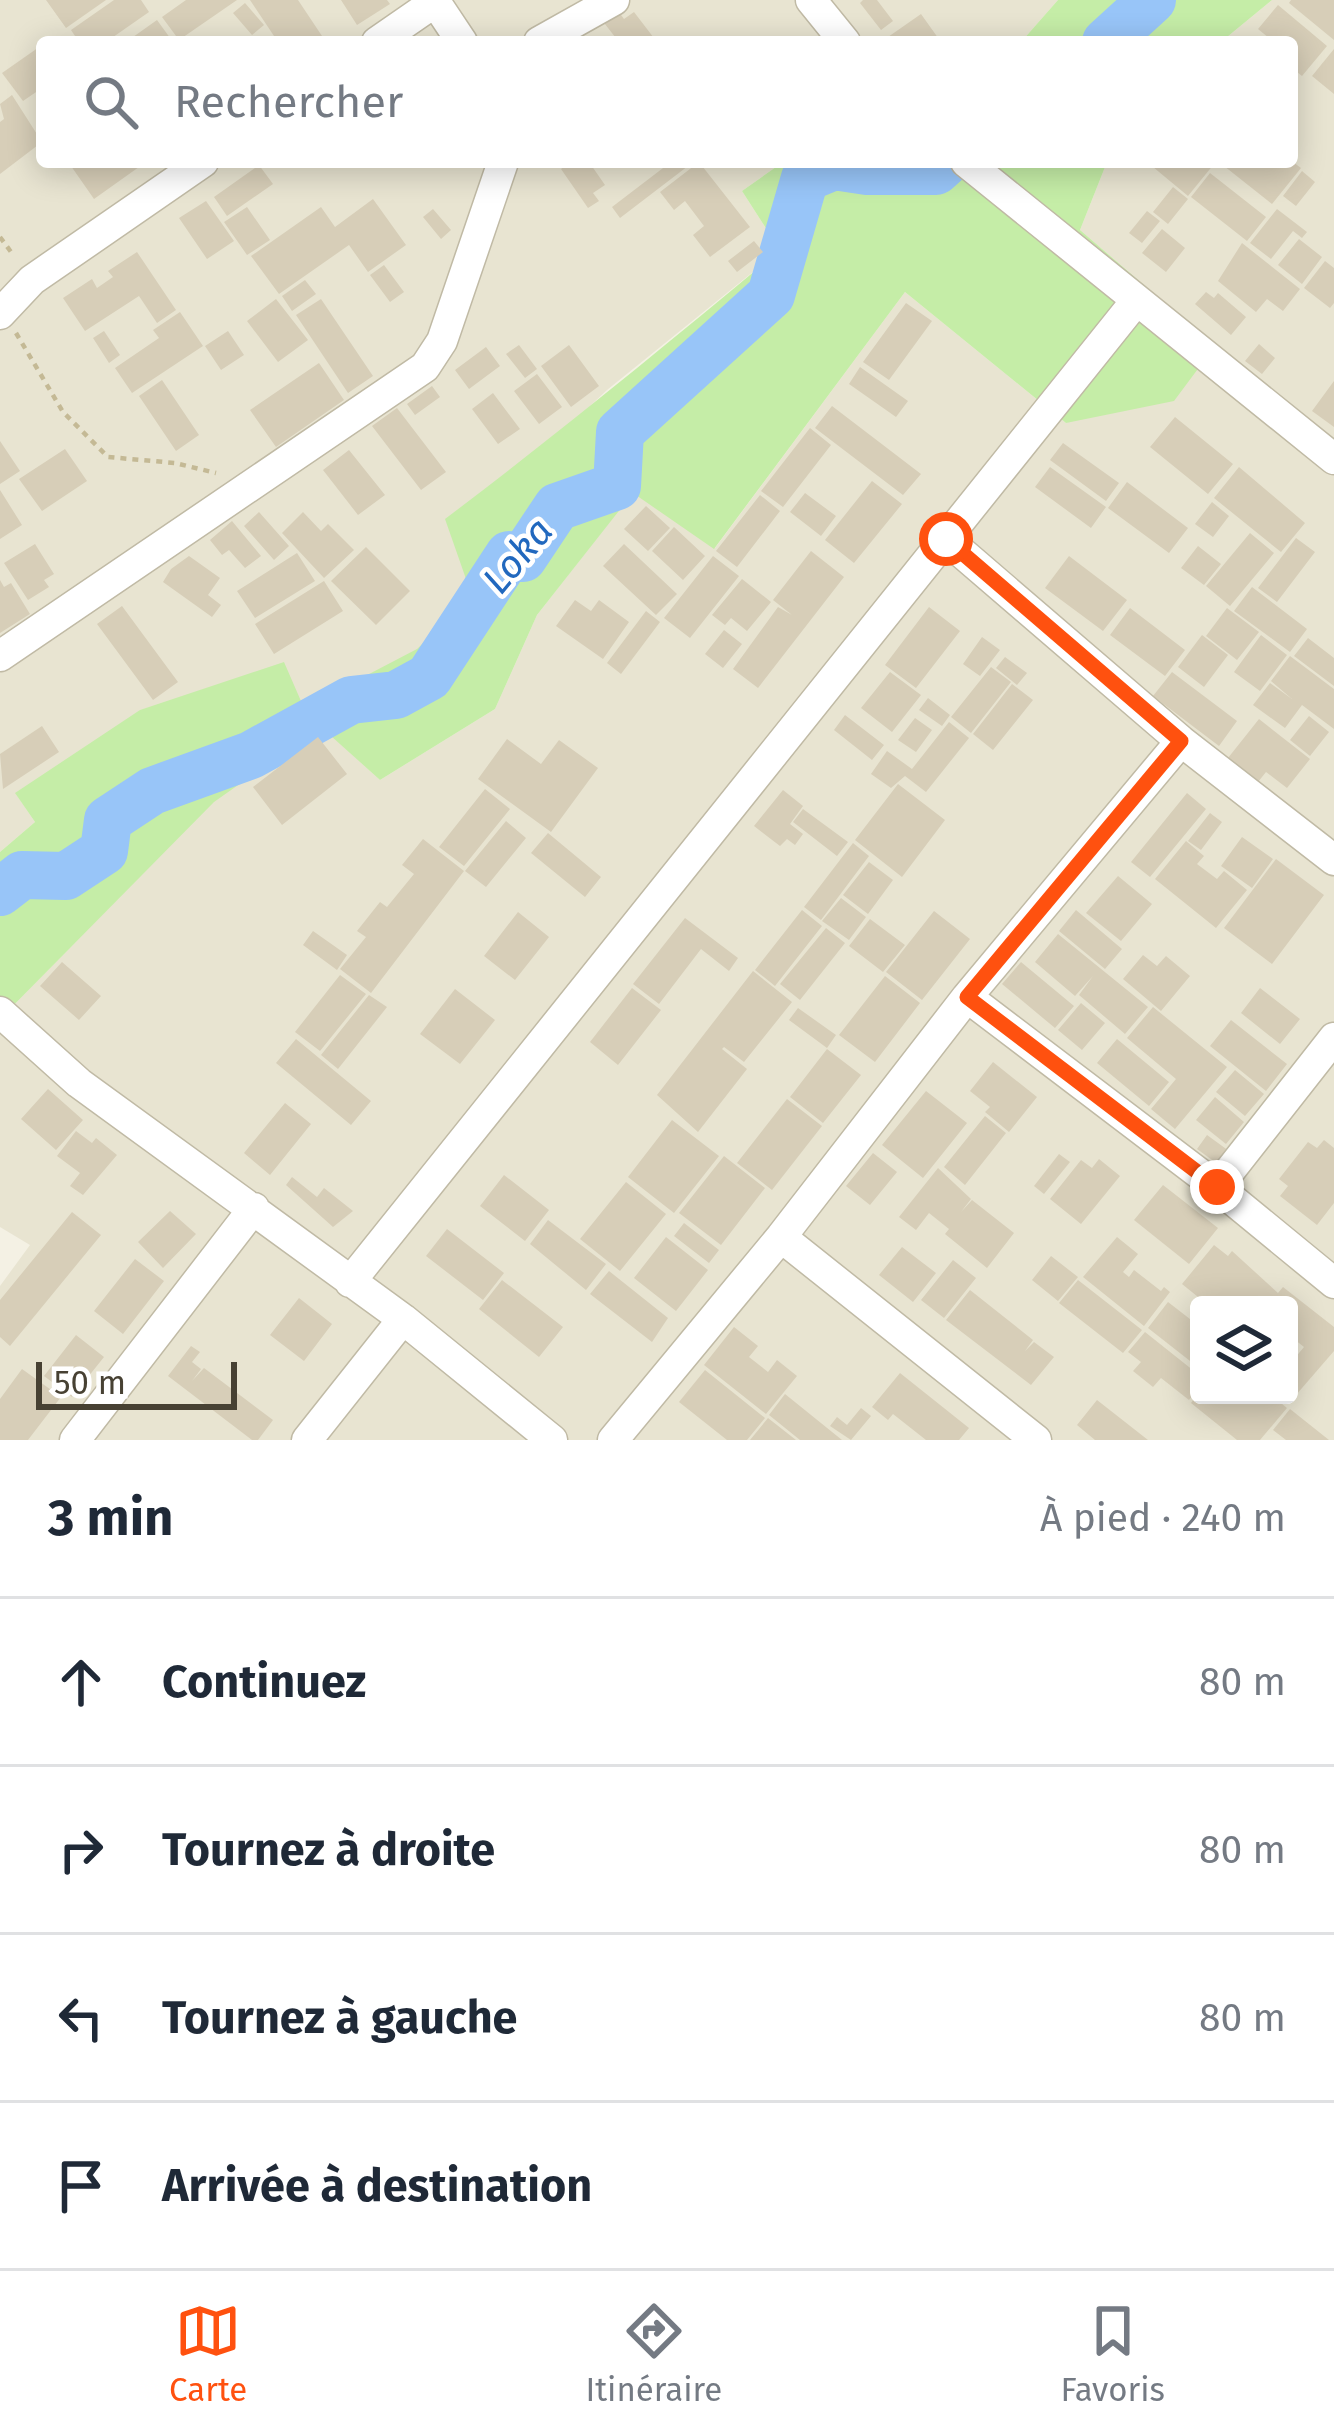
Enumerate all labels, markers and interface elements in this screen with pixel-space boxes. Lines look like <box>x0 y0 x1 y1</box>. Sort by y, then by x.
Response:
search box <box>36 36 1298 168</box>
icon: search <box>78 69 144 135</box>
text: Rechercher <box>174 75 403 129</box>
water label: Loka <box>473 509 562 603</box>
route start <box>919 512 973 566</box>
route end <box>1190 1160 1244 1214</box>
map controls <box>1190 1296 1298 1404</box>
button: layers <box>1190 1296 1298 1404</box>
scale bar <box>36 1356 237 1409</box>
text: 50 m <box>54 1363 126 1403</box>
text: 3 min <box>48 1487 174 1549</box>
text: À pied · 240 m <box>1040 1495 1286 1541</box>
icon: ahead <box>48 1649 114 1715</box>
text: Continuez <box>162 1655 366 1709</box>
text: 80 m <box>1199 1659 1286 1705</box>
icon: right <box>48 1817 114 1883</box>
text: Tournez à droite <box>162 1823 495 1877</box>
text: 80 m <box>1199 1827 1286 1873</box>
icon: left <box>48 1985 114 2051</box>
text: Tournez à gauche <box>162 1991 517 2045</box>
text: 80 m <box>1199 1995 1286 2041</box>
icon: arrive <box>48 2153 114 2219</box>
text: Arrivée à destination <box>162 2159 592 2213</box>
tab: Carte <box>169 2298 247 2410</box>
tab: Itinéraire <box>585 2298 722 2410</box>
tab: Favoris <box>1060 2298 1165 2410</box>

